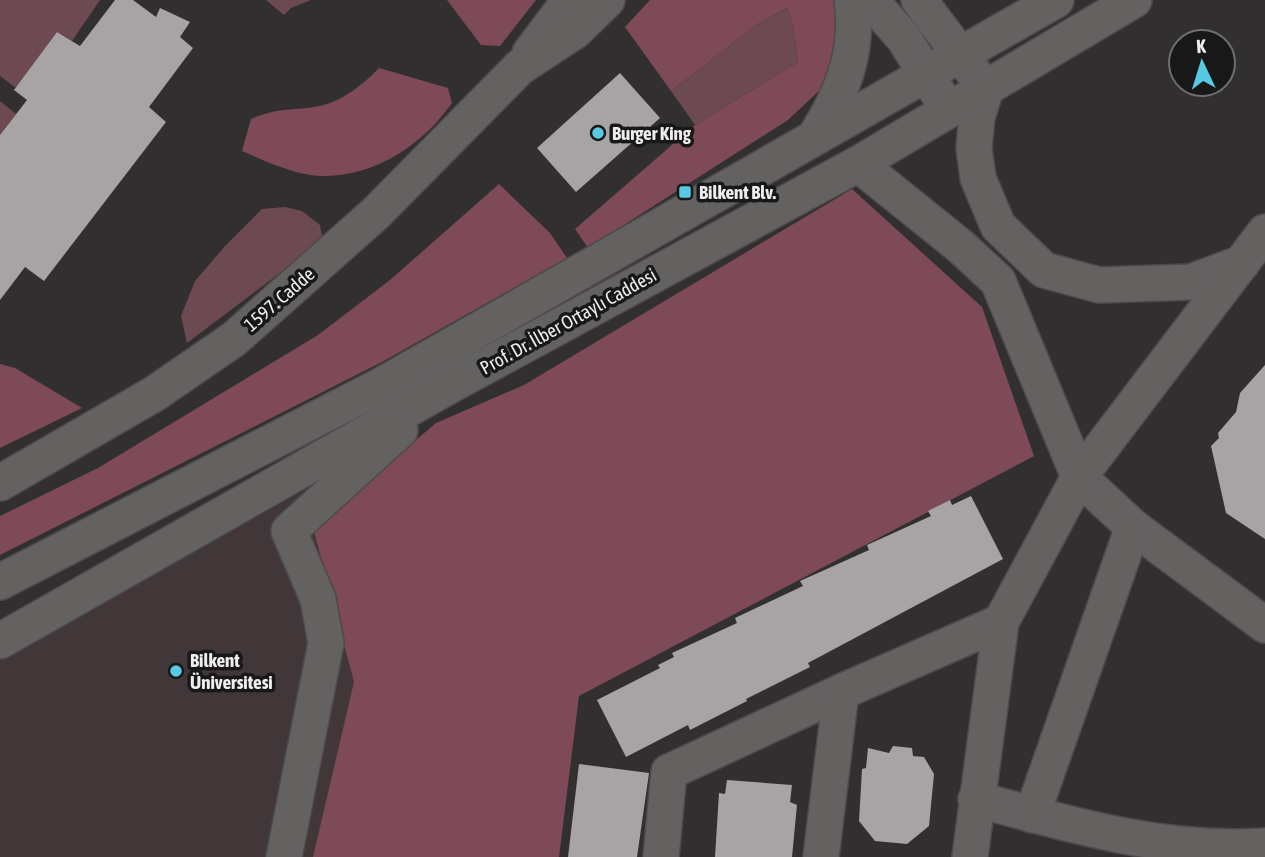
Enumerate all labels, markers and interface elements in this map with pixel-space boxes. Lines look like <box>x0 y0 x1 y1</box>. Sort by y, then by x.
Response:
north arrow <box>1167 28 1237 98</box>
text: K <box>1195 35 1207 57</box>
place label: Burger King <box>612 122 692 144</box>
marker: Burger King <box>590 125 606 141</box>
place label: Bilkent Blv. <box>699 181 776 203</box>
marker: Bilkent Blv. <box>677 184 693 200</box>
street label: 1597. Cadde <box>239 263 319 335</box>
street label: Prof. Dr. İlber Ortaylı Caddesi <box>476 263 660 379</box>
place label: Bilkent Üniversitesi <box>190 649 273 693</box>
marker: Bilkent Üniversitesi <box>168 663 184 679</box>

